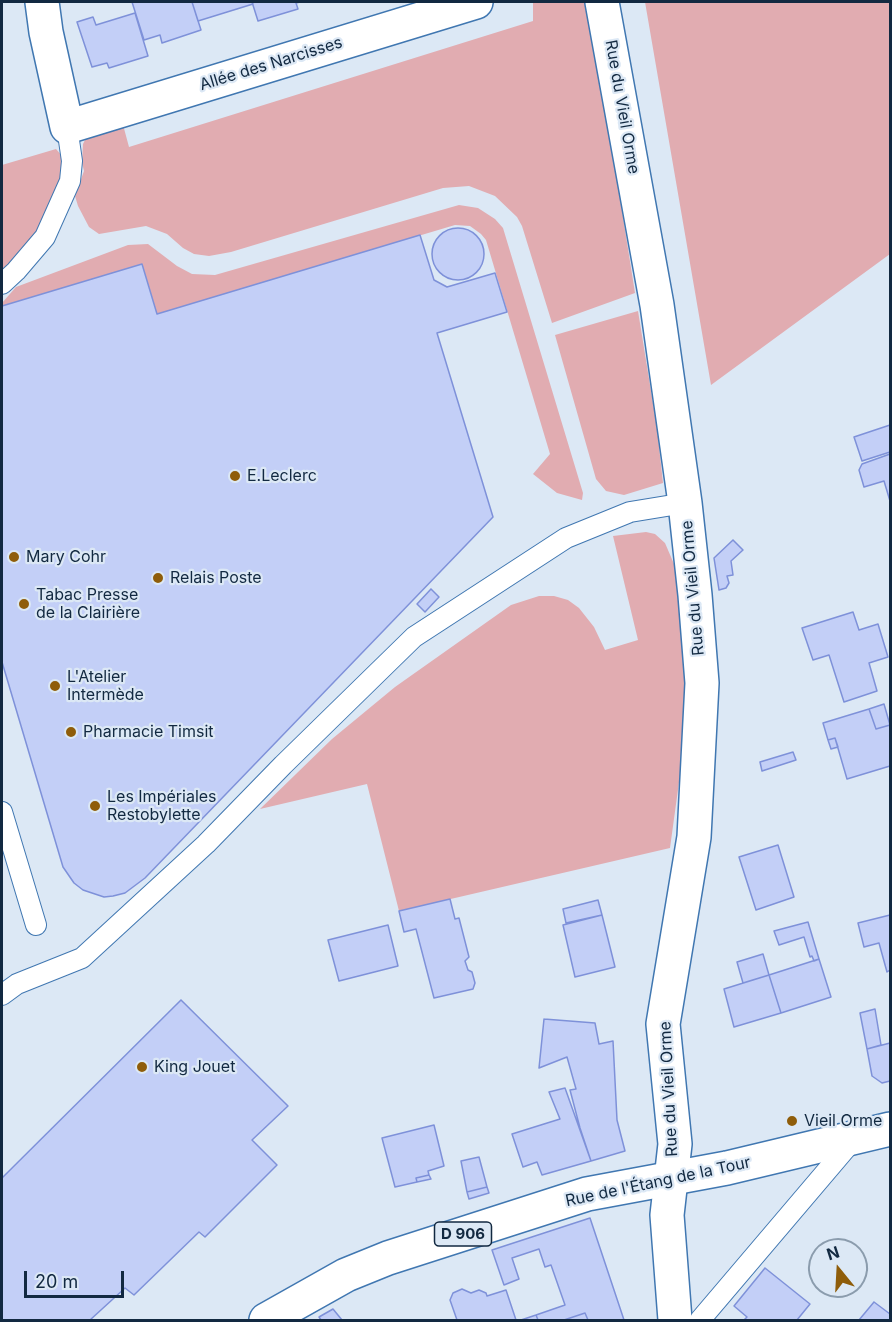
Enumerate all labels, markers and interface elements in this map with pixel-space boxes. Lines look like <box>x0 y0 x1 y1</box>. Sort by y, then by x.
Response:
street label: Allée des Narcisses <box>197 33 345 95</box>
street label: Rue du Vieil Orme <box>601 39 643 175</box>
place label: E.Leclerc <box>247 466 317 486</box>
marker: E.Leclerc <box>228 469 242 483</box>
street label: Rue du Vieil Orme <box>678 520 708 656</box>
place label: Mary Cohr <box>26 547 106 567</box>
marker: Mary Cohr <box>7 550 21 564</box>
place label: Relais Poste <box>170 568 262 588</box>
marker: Relais Poste <box>151 571 165 585</box>
place label: Tabac Presse de la Clairière <box>36 585 140 623</box>
marker: Tabac Presse de la Clairière <box>17 597 31 611</box>
place label: L'Atelier Intermède <box>67 667 144 705</box>
marker: L'Atelier Intermède <box>48 679 62 693</box>
place label: Pharmacie Timsit <box>83 722 214 742</box>
marker: Pharmacie Timsit <box>64 725 78 739</box>
place label: Les Impériales Restobylette <box>107 787 217 825</box>
marker: Les Impériales Restobylette <box>88 799 102 813</box>
street label: Rue du Vieil Orme <box>656 1021 682 1157</box>
place label: King Jouet <box>154 1057 235 1077</box>
marker: King Jouet <box>135 1060 149 1074</box>
place label: Vieil Orme <box>804 1111 882 1131</box>
marker: Vieil Orme <box>785 1114 799 1128</box>
street label: Rue de l'Étang de la Tour <box>564 1153 752 1211</box>
road number: D 906 <box>434 1222 492 1246</box>
north arrow <box>808 1238 868 1298</box>
text: N <box>824 1241 842 1264</box>
scale bar <box>27 1259 128 1297</box>
text: 20 m <box>35 1271 78 1292</box>

